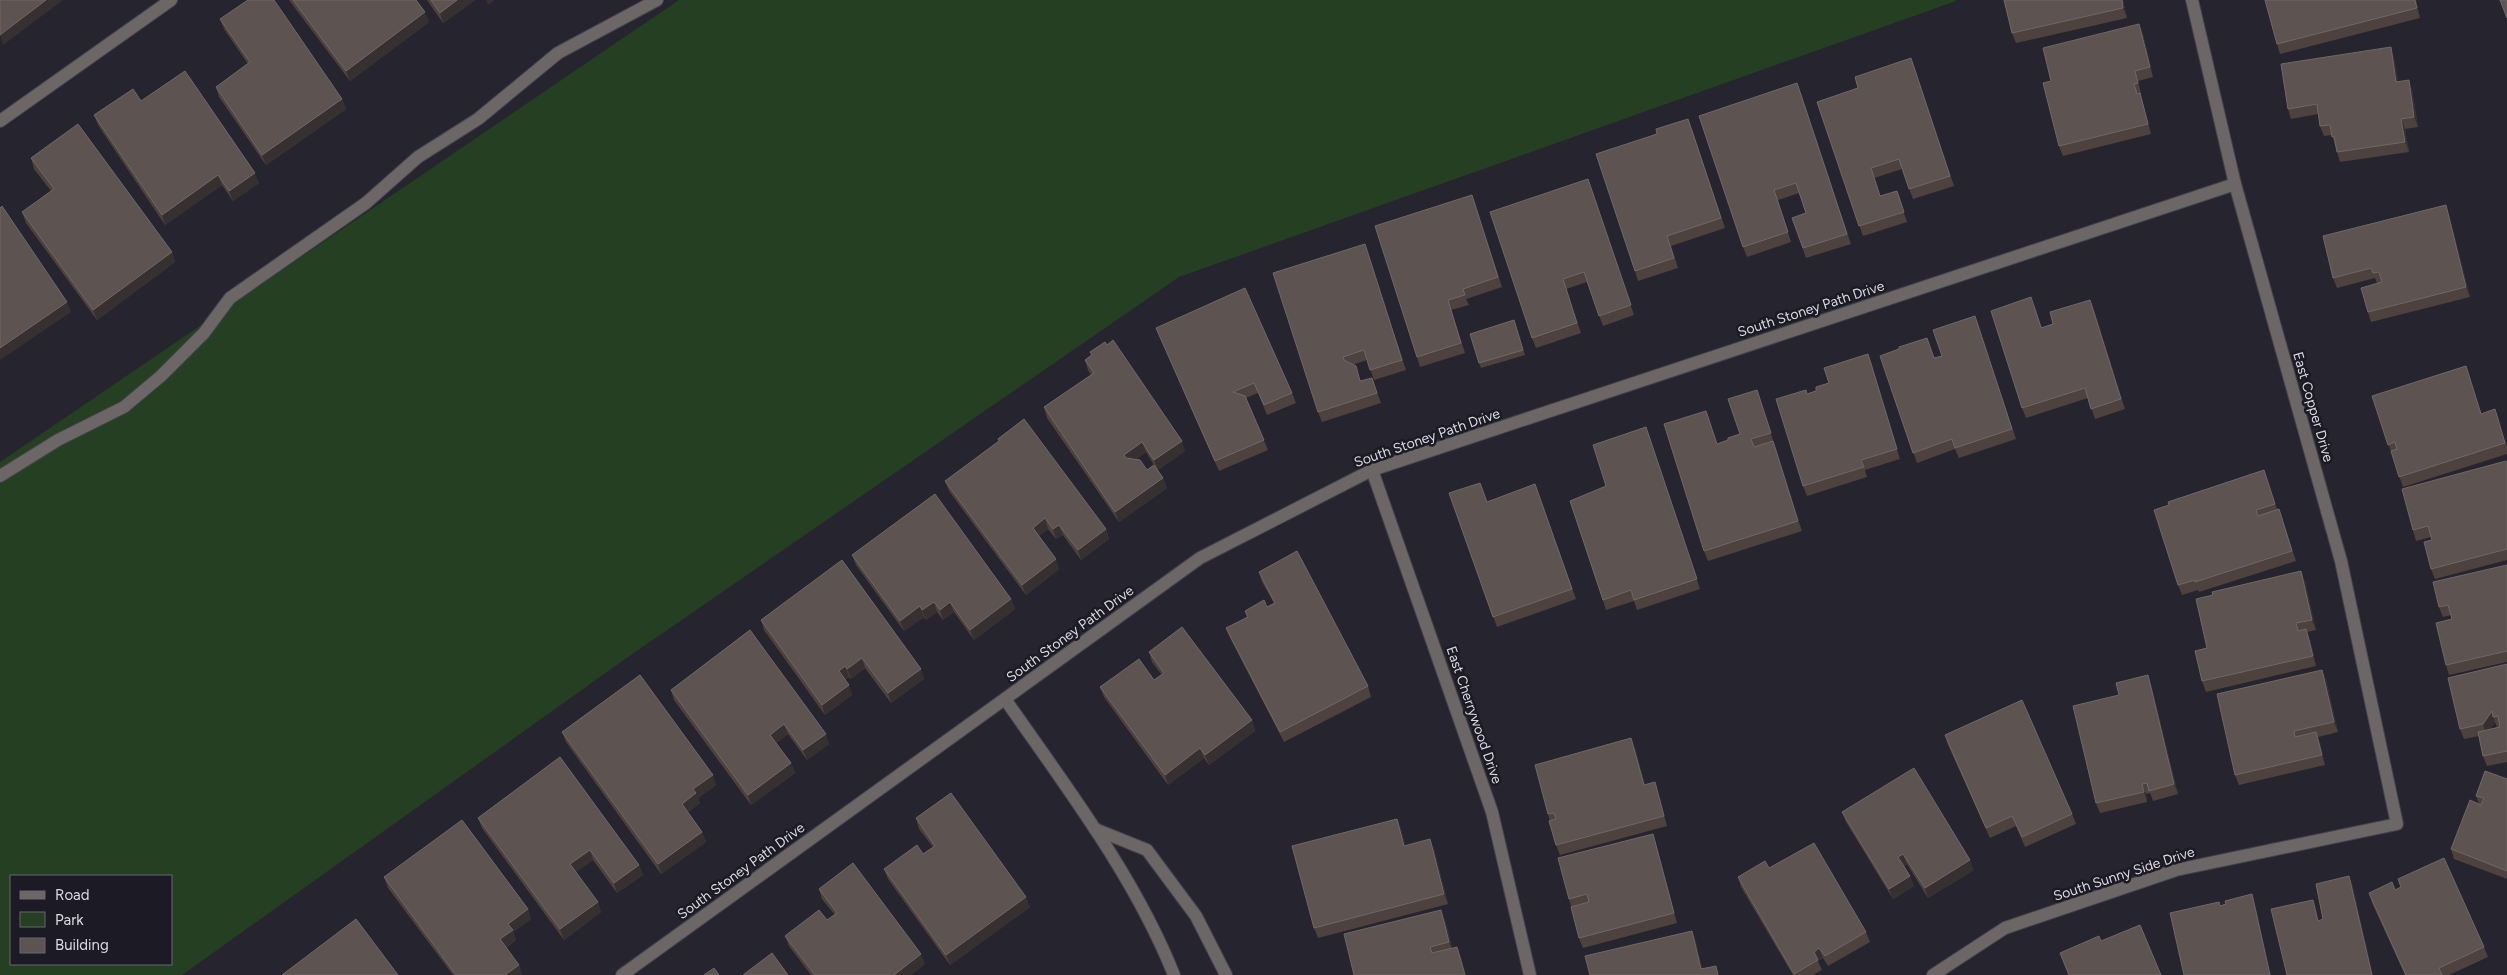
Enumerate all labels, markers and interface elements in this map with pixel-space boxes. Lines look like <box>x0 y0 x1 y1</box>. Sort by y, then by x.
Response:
street label: South Stoney Path Drive <box>1736 277 1887 341</box>
street label: East Copper Drive <box>2289 350 2337 464</box>
street label: South Stoney Path Drive <box>1352 405 1503 471</box>
street label: South Stoney Path Drive <box>1003 582 1137 686</box>
street label: East Cherrywood Drive <box>1442 644 1506 786</box>
street label: South Stoney Path Drive <box>674 819 808 923</box>
street label: South Sunny Side Drive <box>2051 843 2197 905</box>
legend <box>10 875 172 965</box>
text: Road <box>55 886 90 904</box>
text: Park <box>55 911 84 929</box>
text: Building <box>55 936 109 954</box>

